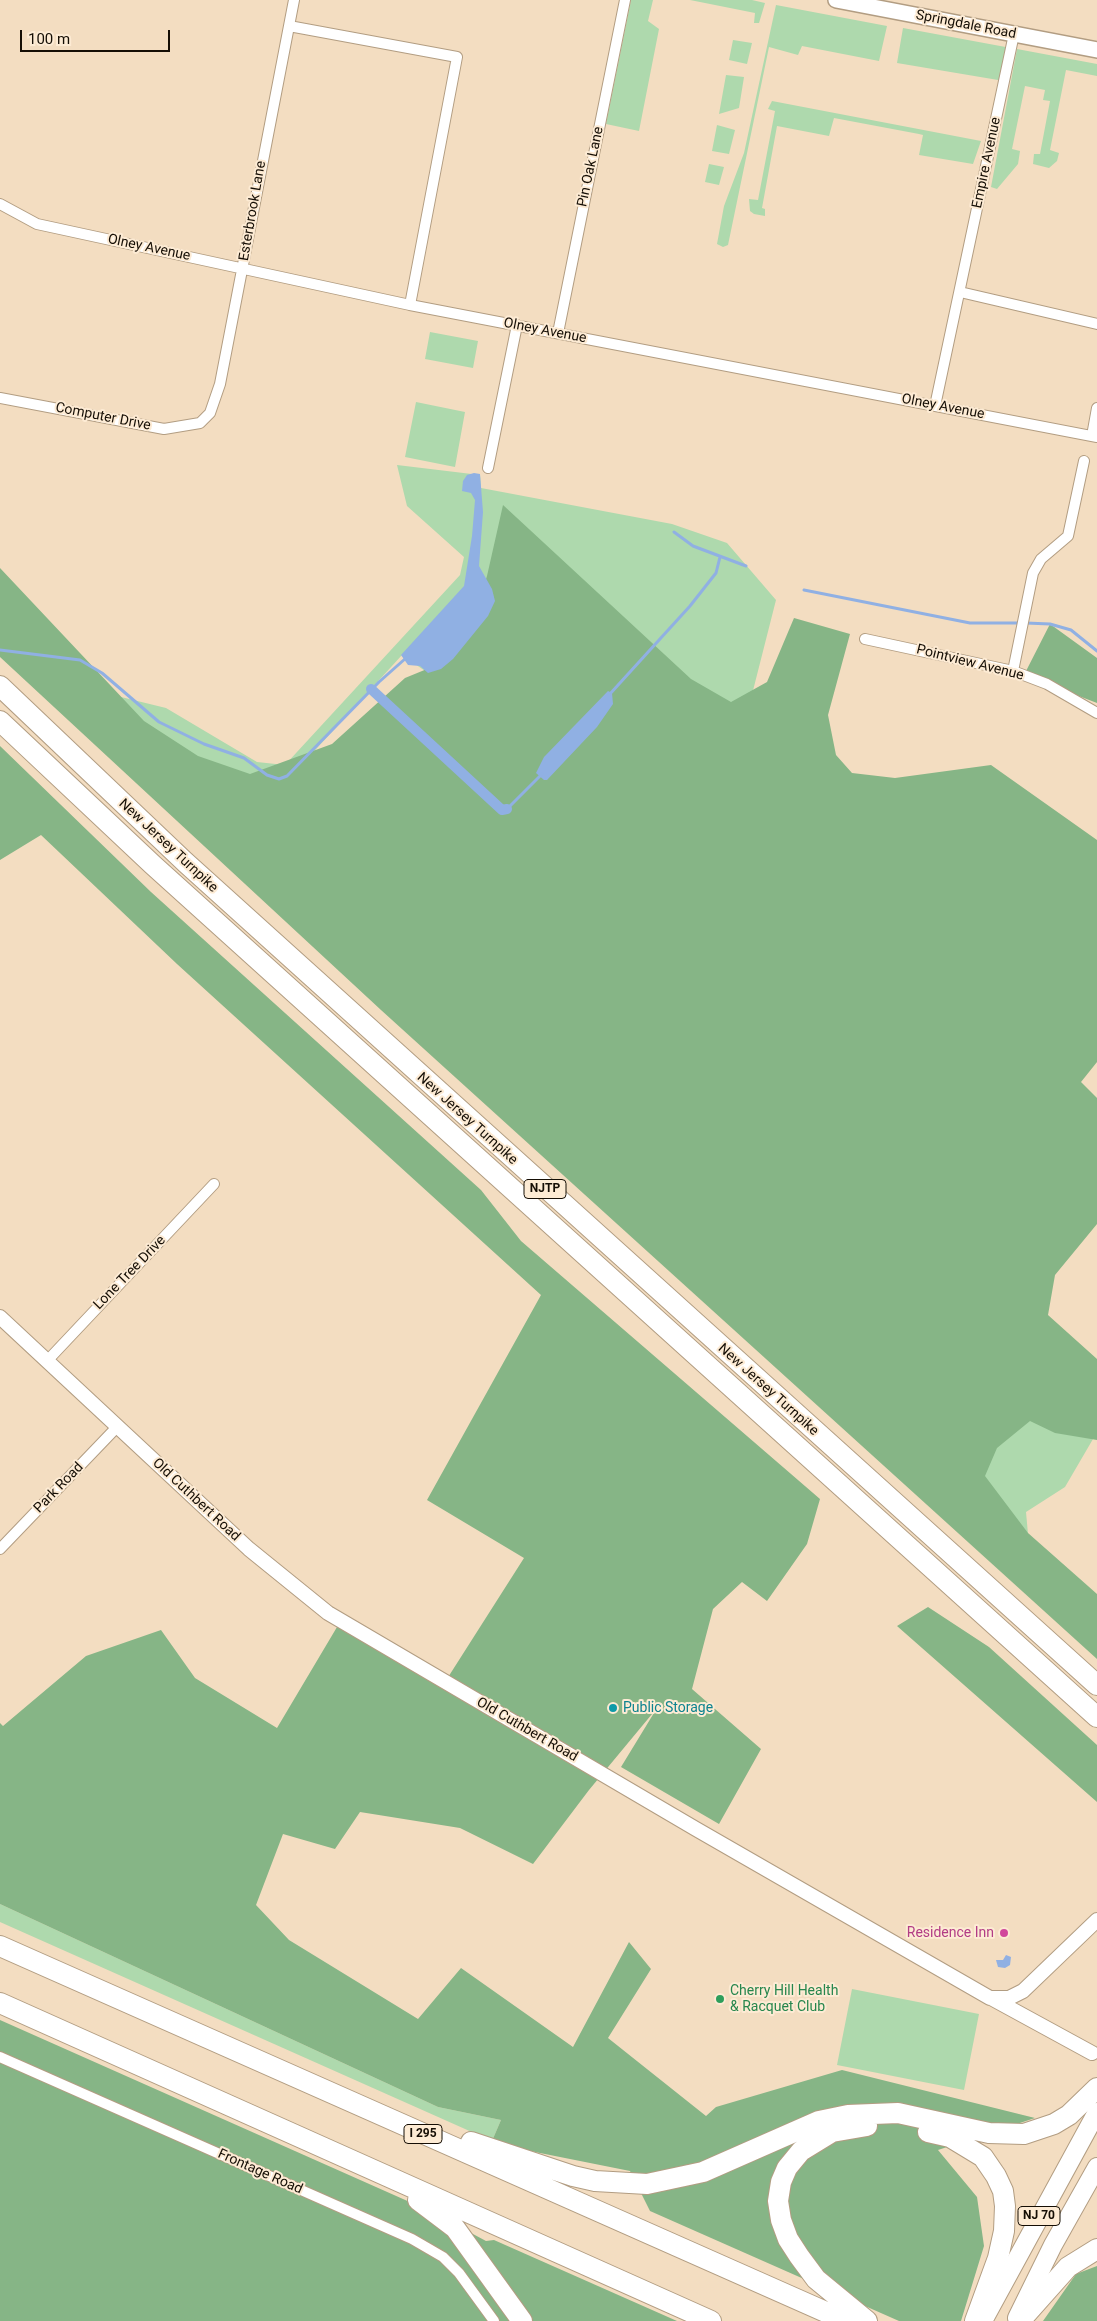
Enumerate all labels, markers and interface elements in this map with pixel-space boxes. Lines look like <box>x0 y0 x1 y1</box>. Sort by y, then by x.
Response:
street label: Springdale Road <box>914 7 1018 43</box>
scale bar <box>22 20 172 52</box>
text: 100 m <box>28 30 70 48</box>
street label: Empire Avenue <box>969 116 1005 210</box>
street label: Pin Oak Lane <box>574 125 608 209</box>
street label: Esterbrook Lane <box>236 160 270 262</box>
street label: Olney Avenue <box>106 231 192 265</box>
street label: Olney Avenue <box>502 315 588 347</box>
street label: Olney Avenue <box>900 391 986 423</box>
street label: Computer Drive <box>54 400 152 434</box>
street label: Pointview Avenue <box>915 642 1025 684</box>
street label: New Jersey Turnpike <box>115 796 221 896</box>
street label: New Jersey Turnpike <box>413 1069 521 1169</box>
road number: NJTP <box>524 1180 566 1198</box>
street label: Lone Tree Drive <box>90 1232 170 1314</box>
street label: New Jersey Turnpike <box>714 1340 822 1440</box>
street label: Old Cuthbert Road <box>149 1455 243 1545</box>
street label: Park Road <box>31 1459 87 1517</box>
street label: Old Cuthbert Road <box>473 1694 581 1766</box>
place label: Public Storage <box>623 1700 713 1716</box>
marker: Public Storage <box>607 1702 619 1714</box>
place label: Residence Inn <box>907 1925 994 1941</box>
marker: Residence Inn <box>998 1927 1010 1939</box>
place label: Cherry Hill Health & Racquet Club <box>730 1983 838 2015</box>
marker: Cherry Hill Health & Racquet Club <box>714 1993 726 2005</box>
road number: I 295 <box>404 2124 442 2144</box>
street label: Frontage Road <box>215 2146 305 2198</box>
road number: NJ 70 <box>1018 2206 1060 2226</box>

